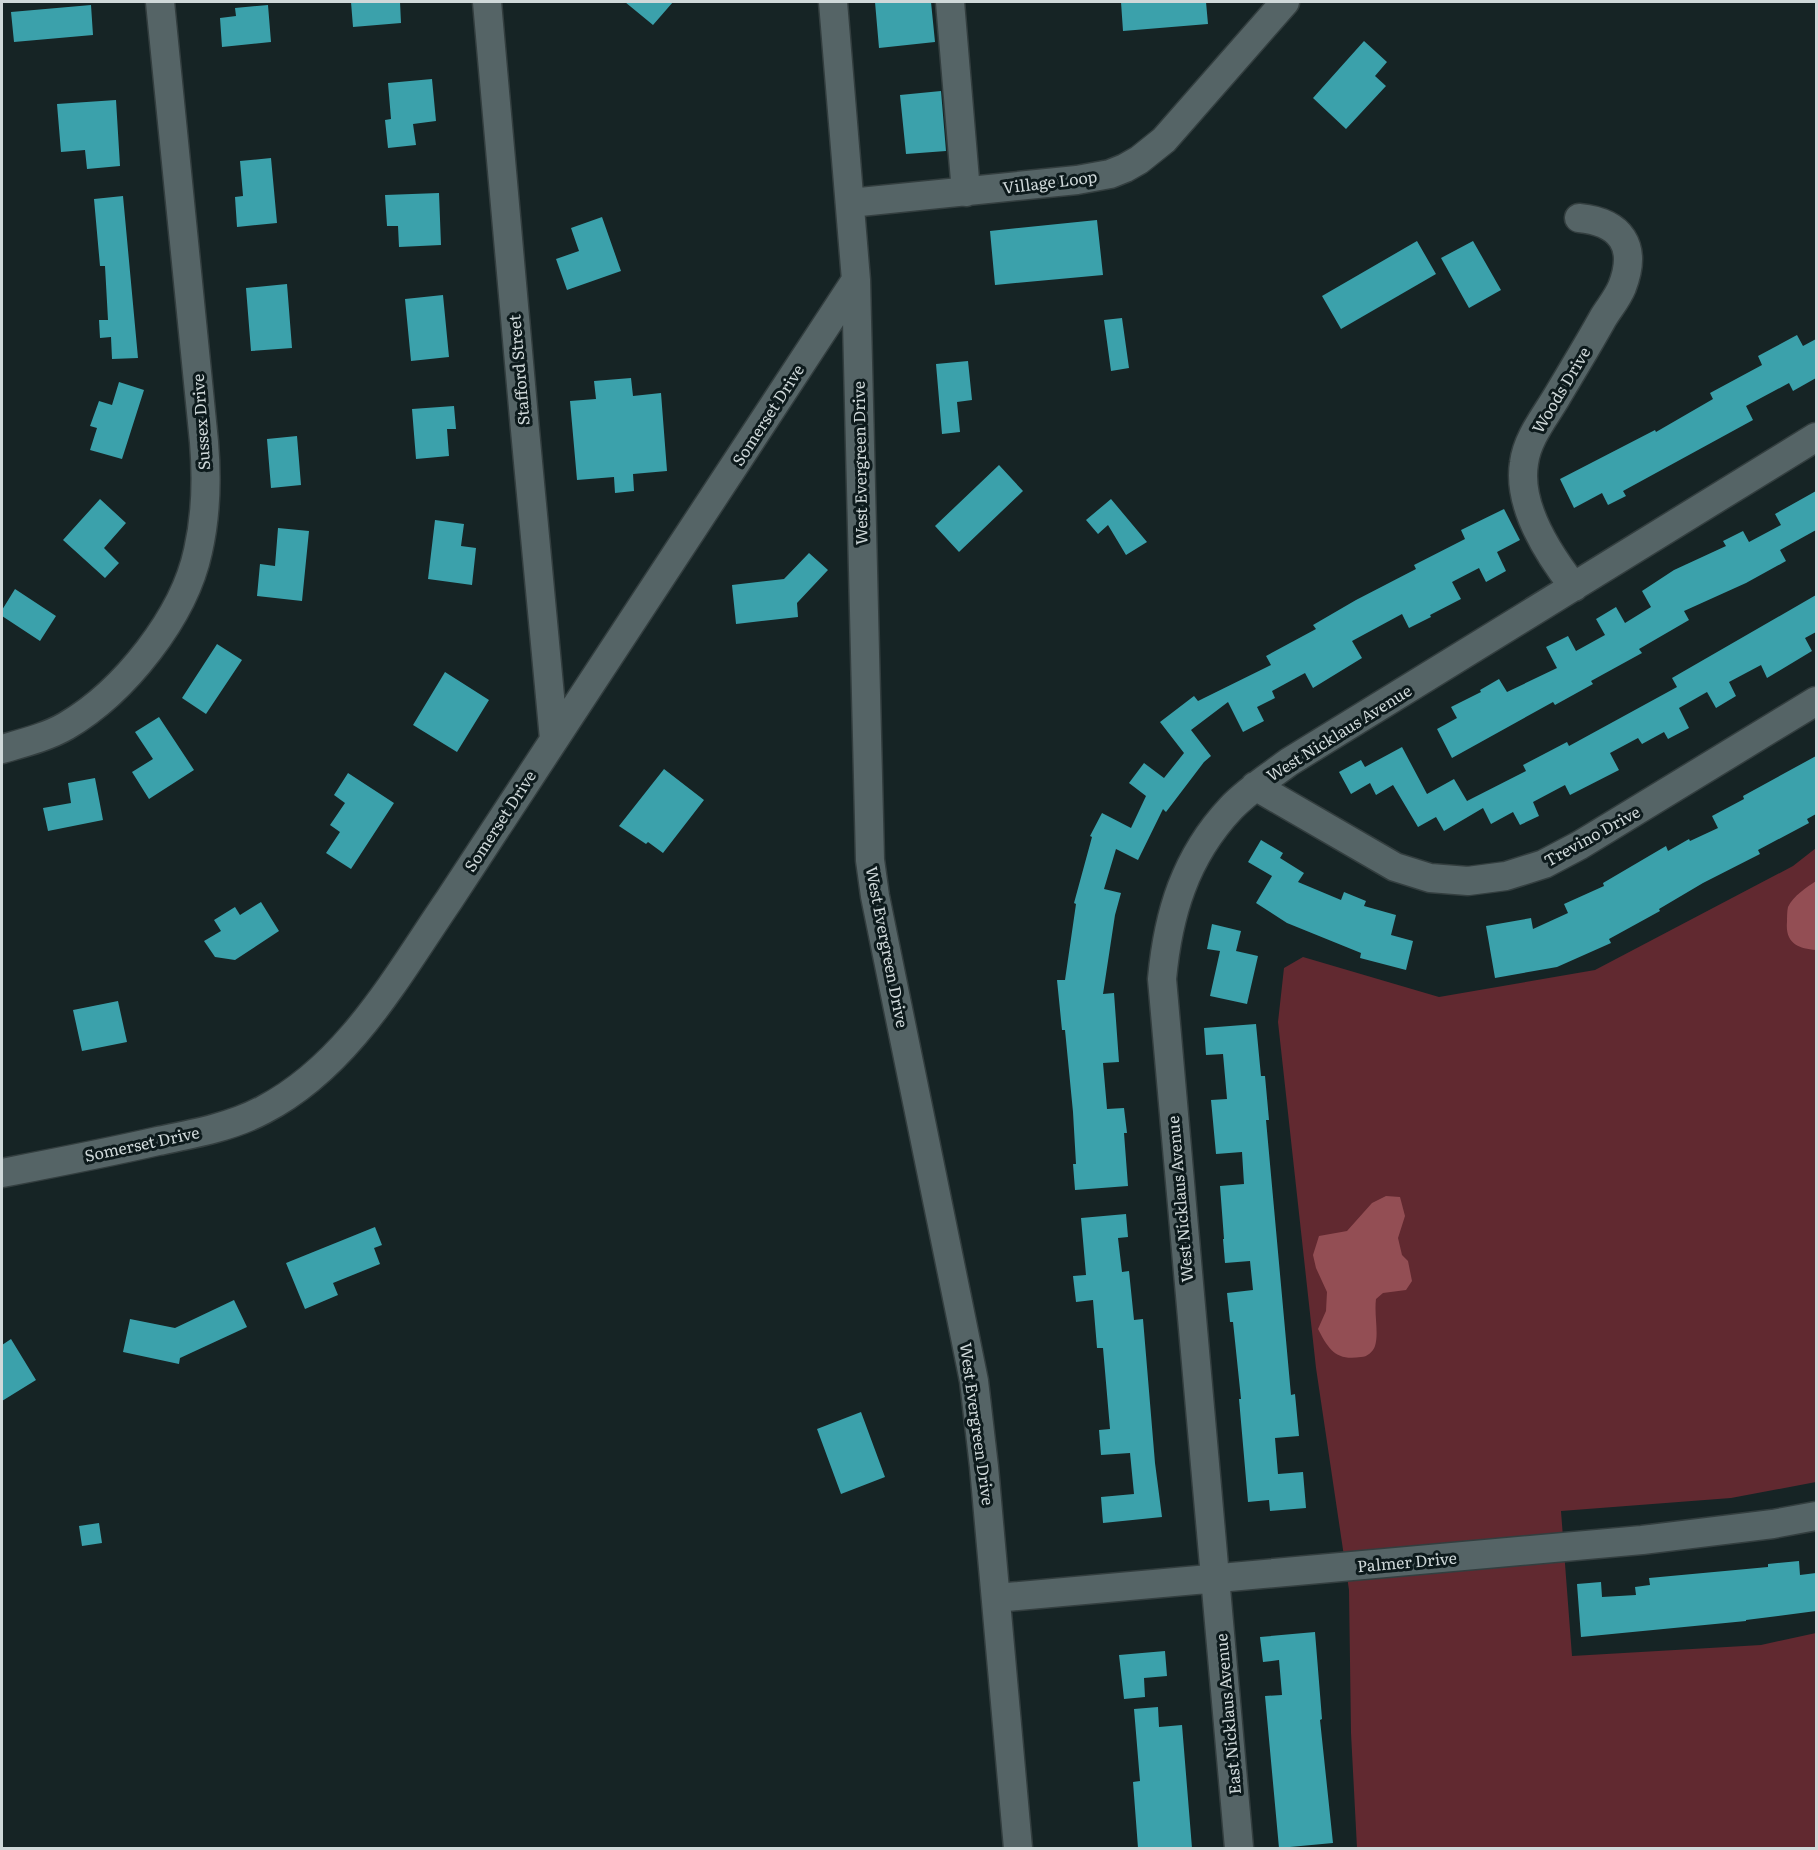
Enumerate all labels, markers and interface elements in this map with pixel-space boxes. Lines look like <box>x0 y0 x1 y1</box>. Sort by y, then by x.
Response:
street label: Village Loop <box>1001 163 1099 199</box>
street label: Stafford Street <box>501 313 535 426</box>
street label: Woods Drive <box>1525 342 1595 437</box>
street label: Somerset Drive <box>725 359 809 470</box>
street label: Sussex Drive <box>185 373 215 471</box>
street label: West Evergreen Drive <box>846 381 872 545</box>
street label: West Nicklaus Avenue <box>1261 678 1416 787</box>
street label: Somerset Drive <box>457 765 541 876</box>
street label: Trevino Drive <box>1539 799 1644 872</box>
street label: West Evergreen Drive <box>861 864 915 1030</box>
street label: West Nicklaus Avenue <box>1160 1115 1198 1283</box>
street label: Somerset Drive <box>82 1119 201 1167</box>
street label: West Evergreen Drive <box>955 1341 1001 1507</box>
street label: Palmer Drive <box>1356 1545 1458 1577</box>
street label: East Nicklaus Avenue <box>1208 1633 1246 1796</box>

